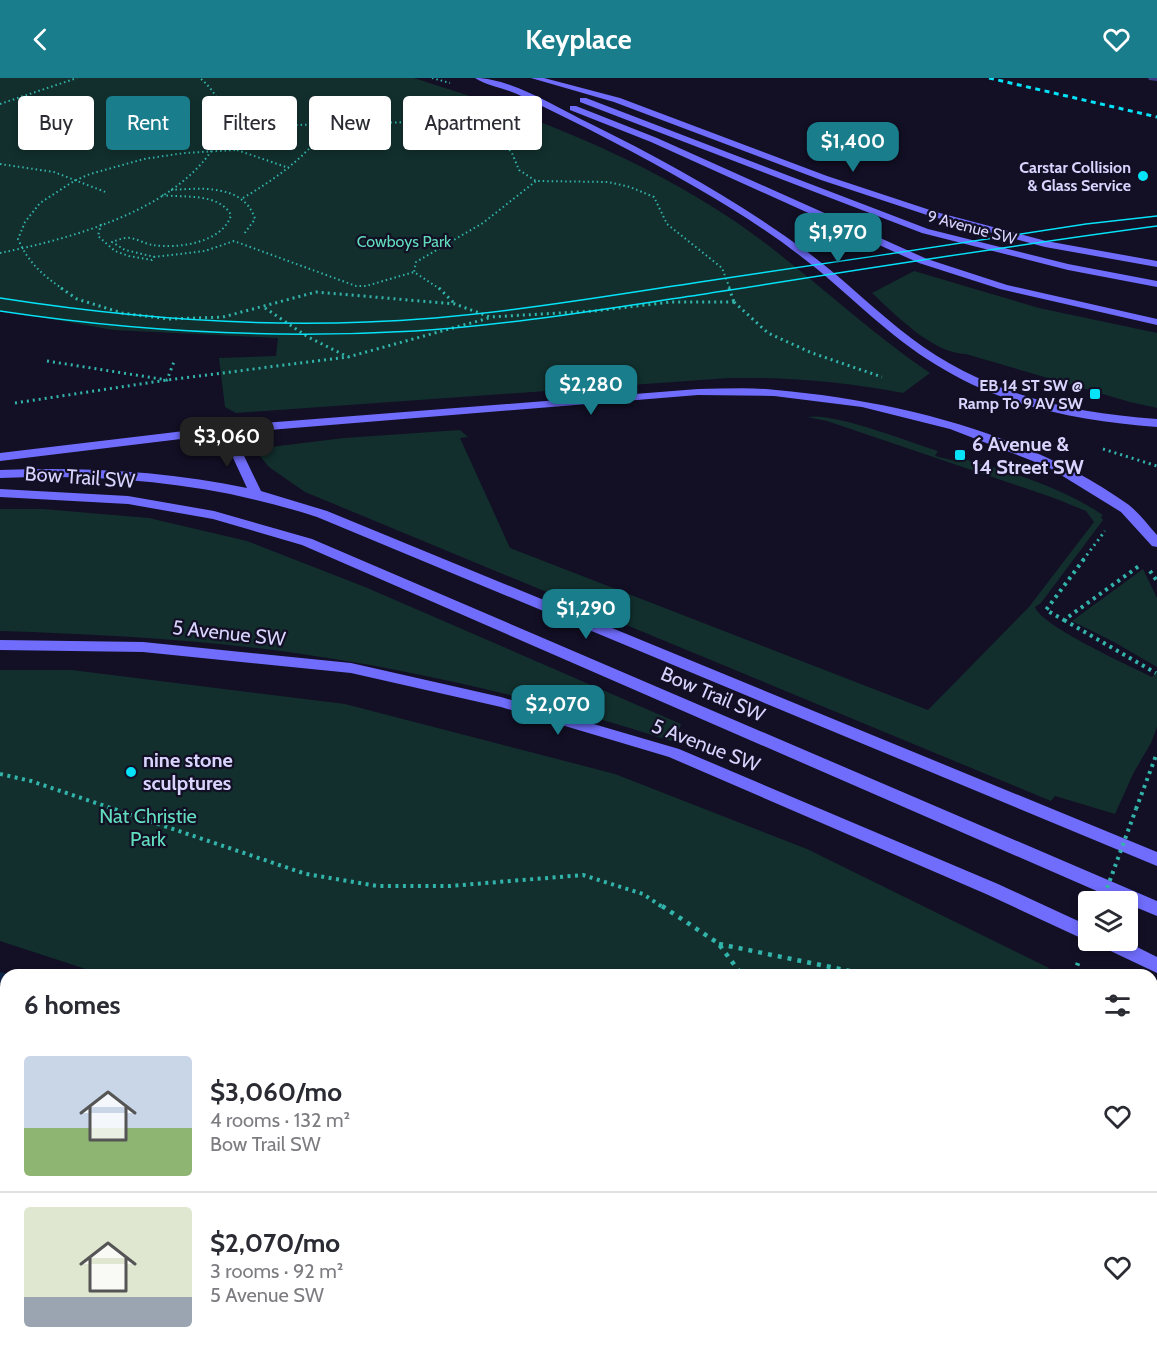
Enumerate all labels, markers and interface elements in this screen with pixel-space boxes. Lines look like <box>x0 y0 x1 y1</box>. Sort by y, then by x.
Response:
icon: back <box>24 23 57 56</box>
text: Keyplace <box>525 23 632 56</box>
icon: heart <box>1100 23 1133 56</box>
chip: Buy <box>18 96 94 150</box>
chip: Rent <box>106 96 190 150</box>
chip: Filters <box>202 96 297 150</box>
chip: New <box>309 96 391 150</box>
chip: Apartment <box>403 96 542 150</box>
pin: $1,400 <box>804 122 902 173</box>
text: $1,400 <box>821 129 885 153</box>
place label: Carstar Collision & Glass Service <box>1019 158 1131 195</box>
marker: Carstar Collision & Glass Service <box>1136 169 1150 183</box>
street label: 9 Avenue SW <box>925 206 1019 249</box>
pin: $1,970 <box>789 213 887 264</box>
text: $1,970 <box>809 220 867 244</box>
park label: Cowboys Park <box>357 232 452 251</box>
pin: $2,280 <box>542 365 640 416</box>
text: $2,280 <box>559 372 623 396</box>
place label: EB 14 ST SW @ Ramp To 9 AV SW <box>958 376 1084 413</box>
marker: EB 14 ST SW @ Ramp To 9 AV SW <box>1088 387 1102 401</box>
pin: $3,060 <box>178 417 276 468</box>
text: $3,060 <box>194 424 260 448</box>
place label: 6 Avenue & 14 Street SW <box>972 432 1085 479</box>
marker: 6 Avenue & 14 Street SW <box>953 448 967 462</box>
street label: Bow Trail SW <box>24 461 136 493</box>
pin: $1,290 <box>537 589 635 640</box>
text: $1,290 <box>556 596 616 620</box>
street label: 5 Avenue SW <box>171 615 287 651</box>
street label: Bow Trail SW <box>657 661 769 727</box>
pin: $2,070 <box>509 685 607 736</box>
text: $2,070 <box>526 692 590 716</box>
street label: 5 Avenue SW <box>649 713 764 777</box>
place label: nine stone sculptures <box>143 748 233 795</box>
marker: nine stone sculptures <box>124 765 138 779</box>
park label: Nat Christie Park <box>99 804 197 851</box>
map controls <box>1078 891 1138 951</box>
button: layers <box>1078 891 1138 951</box>
text: 6 homes <box>24 989 121 1021</box>
icon: filters <box>1101 989 1134 1022</box>
text: $3,060/mo <box>210 1076 342 1108</box>
icon: home <box>72 1080 144 1152</box>
icon: heart <box>1101 1100 1134 1133</box>
text: 4 rooms · 132 m² <box>210 1108 350 1132</box>
text: Bow Trail SW <box>210 1132 321 1156</box>
text: $2,070/mo <box>210 1227 340 1259</box>
icon: home <box>72 1231 144 1303</box>
icon: heart <box>1101 1251 1134 1284</box>
text: 3 rooms · 92 m² <box>210 1259 343 1283</box>
text: 5 Avenue SW <box>210 1283 324 1307</box>

